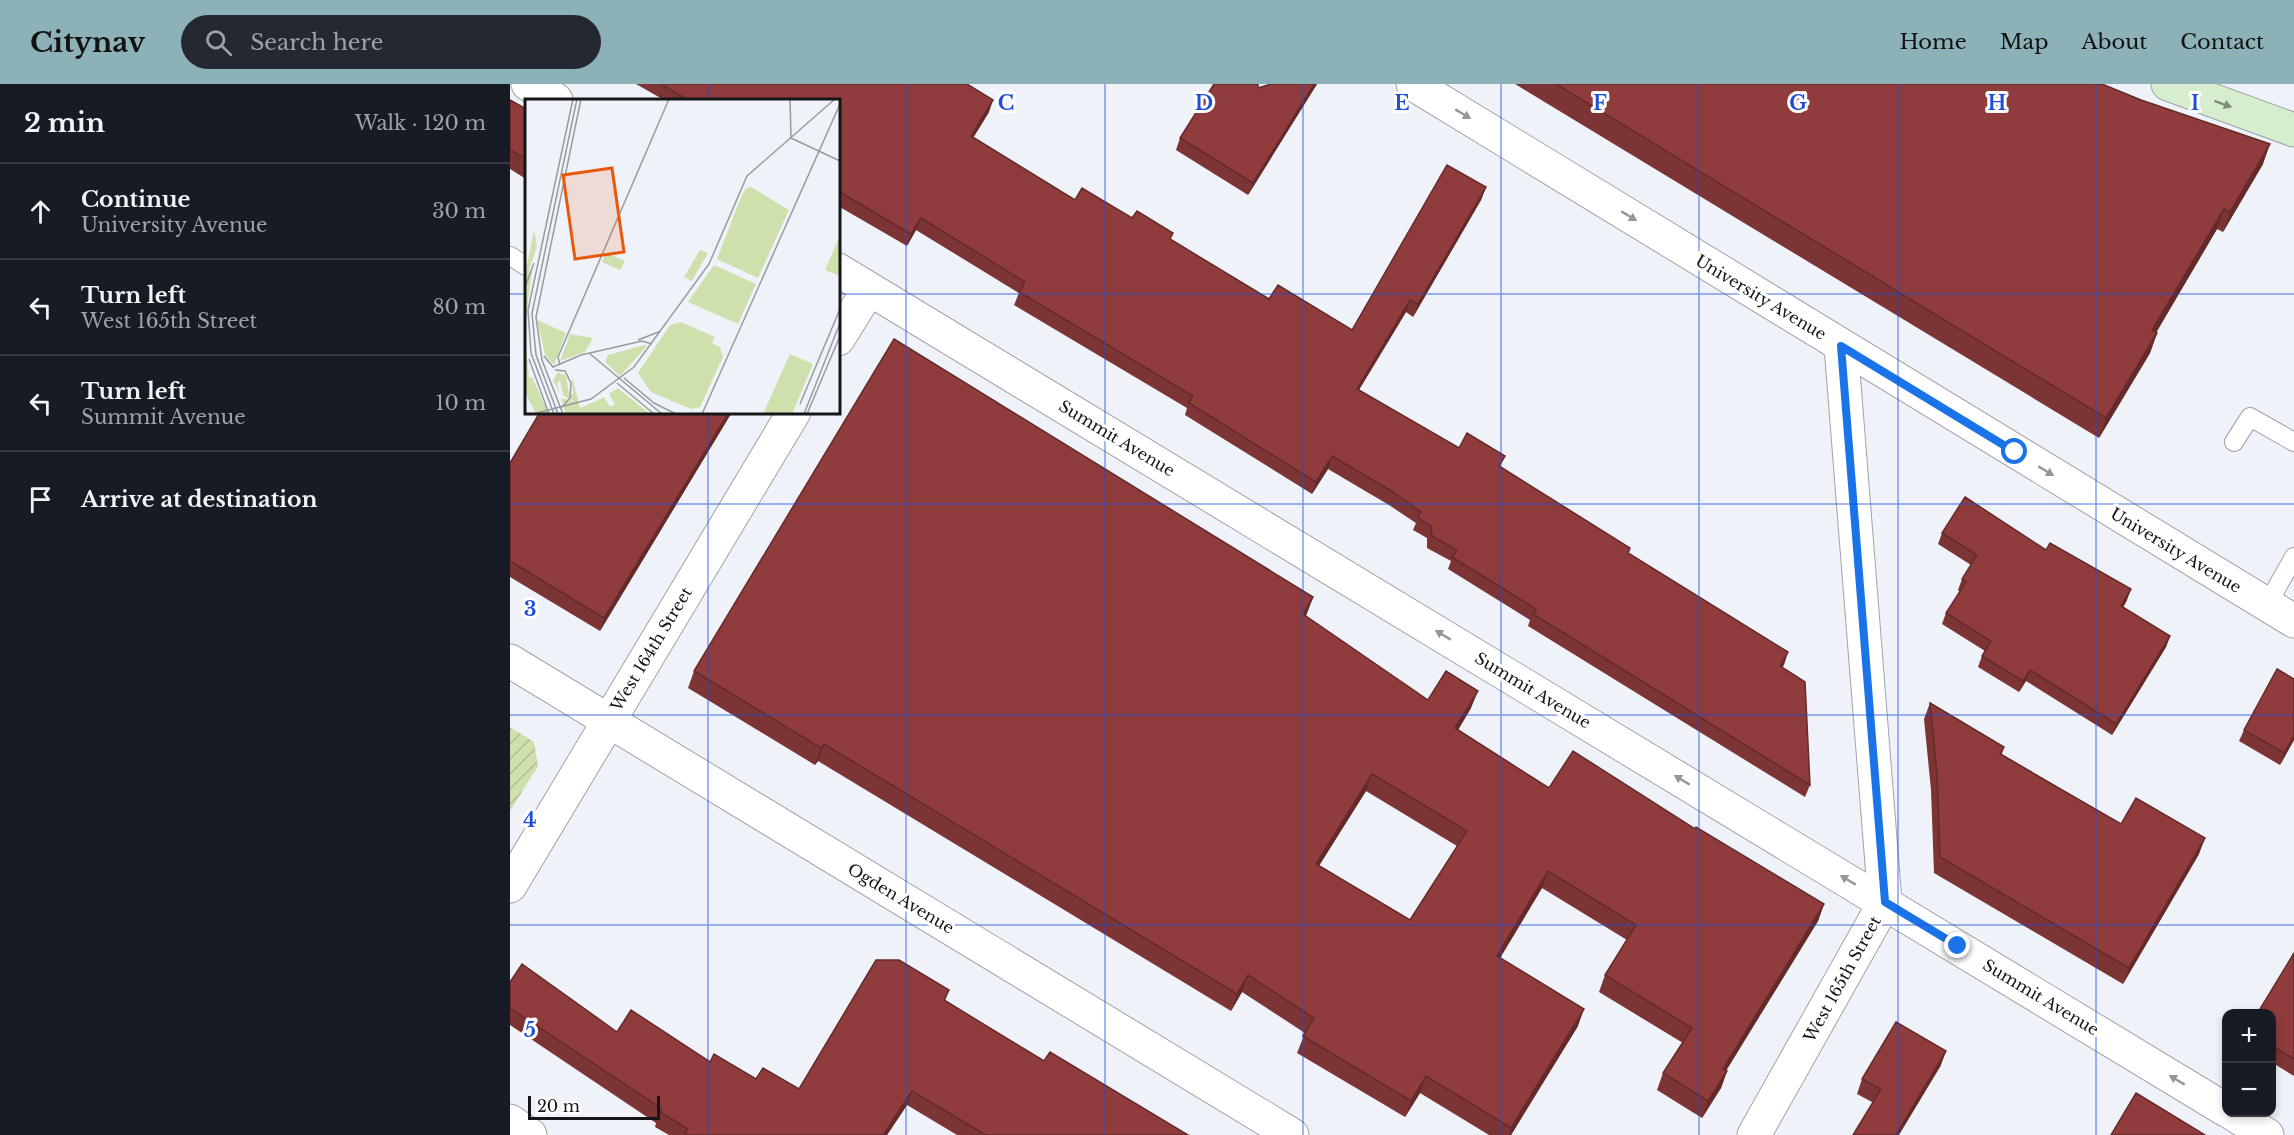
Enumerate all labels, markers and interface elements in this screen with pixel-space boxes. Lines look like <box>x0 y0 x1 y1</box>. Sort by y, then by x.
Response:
search box <box>181 15 601 69</box>
text: Citynav <box>30 25 145 60</box>
icon: search <box>202 26 235 59</box>
text: Search here <box>250 29 383 56</box>
text: Home <box>1900 29 1967 55</box>
text: Map <box>2000 29 2048 55</box>
text: About <box>2081 29 2147 55</box>
text: Contact <box>2180 29 2264 55</box>
text: C <box>998 91 1014 115</box>
text: D <box>1195 91 1213 115</box>
text: E <box>1394 91 1410 115</box>
text: F <box>1593 91 1607 115</box>
text: G <box>1789 91 1807 115</box>
text: H <box>1988 91 2007 115</box>
text: I <box>2191 91 2199 115</box>
inset map <box>525 99 840 414</box>
one-way arrow <box>2215 99 2233 109</box>
text: 2 min <box>24 107 105 139</box>
one-way arrow <box>1455 109 1471 120</box>
text: Walk · 120 m <box>355 111 486 135</box>
text: Continue <box>81 186 190 213</box>
icon: ahead <box>24 195 57 228</box>
text: 30 m <box>432 199 486 223</box>
one-way arrow <box>1621 211 1637 222</box>
text: University Avenue <box>81 213 268 237</box>
street label: University Avenue <box>1692 250 1830 344</box>
text: Turn left <box>81 282 186 309</box>
icon: left <box>24 291 57 324</box>
text: 80 m <box>432 295 486 319</box>
text: West 165th Street <box>81 309 257 333</box>
text: Turn left <box>81 378 186 405</box>
icon: left <box>24 387 57 420</box>
text: 10 m <box>436 391 486 415</box>
street label: Summit Avenue <box>1055 395 1179 481</box>
text: Summit Avenue <box>81 405 246 429</box>
route start <box>2001 438 2027 464</box>
one-way arrow <box>2038 465 2054 476</box>
icon: arrive <box>24 483 57 516</box>
text: Arrive at destination <box>81 486 318 513</box>
street label: University Avenue <box>2107 503 2245 597</box>
street label: West 164th Street <box>606 583 696 716</box>
text: 3 <box>524 597 536 621</box>
one-way arrow <box>1435 630 1451 641</box>
street label: Summit Avenue <box>1471 647 1595 733</box>
one-way arrow <box>1673 774 1690 785</box>
text: 4 <box>523 808 537 832</box>
street label: Ogden Avenue <box>844 858 958 938</box>
one-way arrow <box>1840 875 1856 886</box>
street label: West 165th Street <box>1799 913 1885 1046</box>
route end <box>1944 932 1970 958</box>
street label: Summit Avenue <box>1979 954 2103 1040</box>
map controls <box>2222 1009 2276 1117</box>
button: + <box>2222 1009 2276 1063</box>
text: 5 <box>524 1018 536 1042</box>
button: − <box>2222 1063 2276 1117</box>
one-way arrow <box>2169 1074 2185 1085</box>
scale bar <box>528 1093 660 1120</box>
text: 20 m <box>537 1096 580 1116</box>

